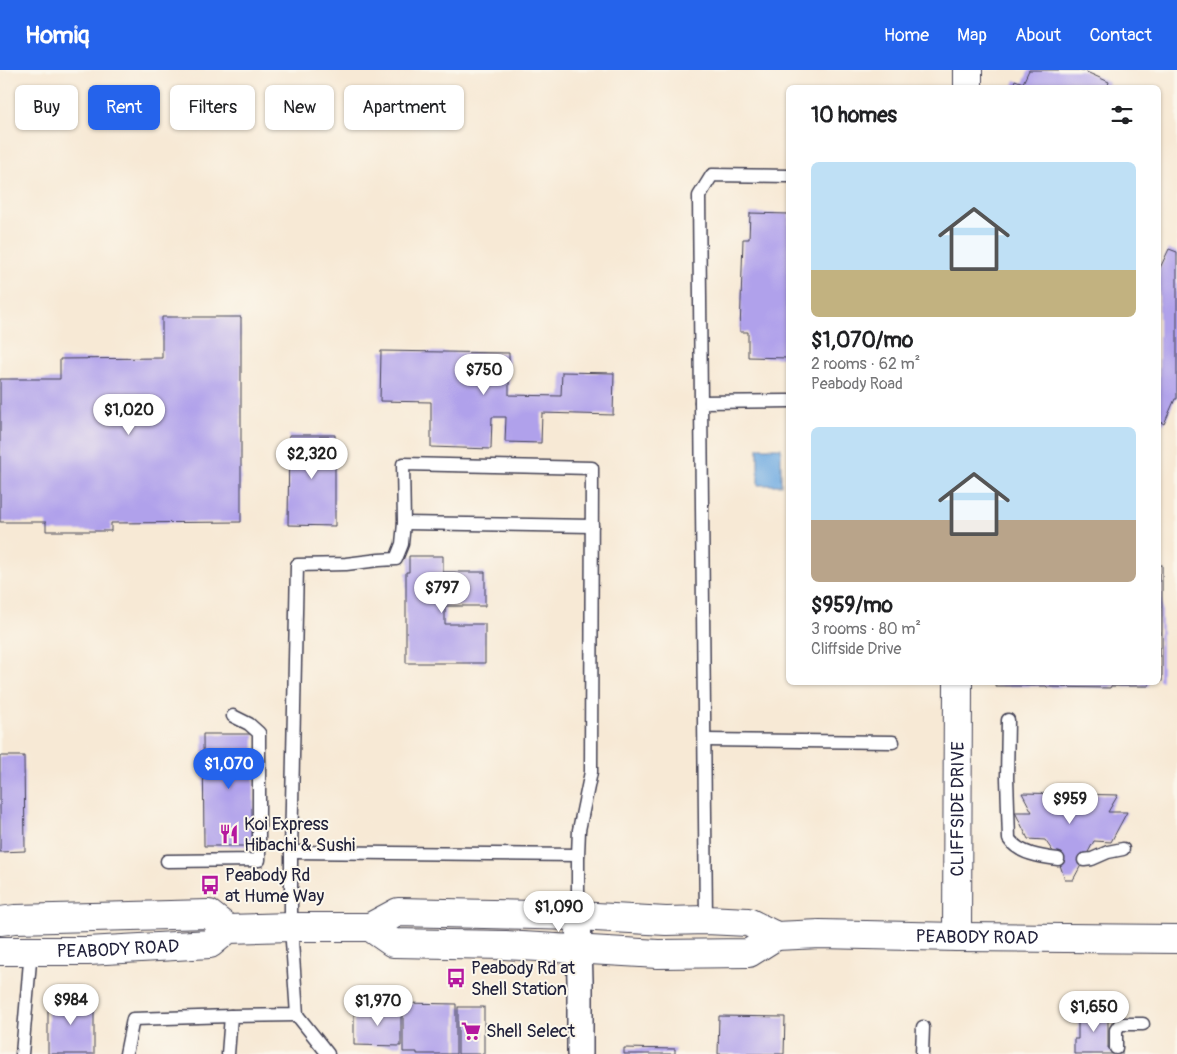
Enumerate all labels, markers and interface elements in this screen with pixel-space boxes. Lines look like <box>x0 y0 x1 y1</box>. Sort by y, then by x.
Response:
text: Homiq <box>25 21 89 50</box>
text: Home <box>884 24 929 47</box>
text: Map <box>957 24 987 47</box>
text: About <box>1015 24 1061 47</box>
text: Contact <box>1089 24 1152 47</box>
chip: Buy <box>15 85 78 130</box>
chip: Rent <box>88 85 160 130</box>
chip: Filters <box>170 85 255 130</box>
chip: New <box>265 85 334 130</box>
chip: Apartment <box>344 85 464 130</box>
icon: filters <box>1108 101 1136 129</box>
text: 10 homes <box>811 102 897 129</box>
icon: home <box>929 194 1019 284</box>
text: $1,070/mo <box>811 327 913 354</box>
pin: $750 <box>454 354 514 396</box>
text: 2 rooms · 62 m² <box>811 354 920 374</box>
text: $750 <box>466 360 502 380</box>
text: Peabody Road <box>811 374 903 394</box>
pin: $1,020 <box>88 394 170 436</box>
text: $1,020 <box>104 400 154 420</box>
pin: $2,320 <box>271 438 353 480</box>
text: $2,320 <box>287 444 337 464</box>
icon: home <box>929 459 1019 549</box>
pin: $797 <box>412 572 472 614</box>
text: $797 <box>425 578 459 598</box>
text: $959/mo <box>811 592 893 619</box>
text: 3 rooms · 80 m² <box>811 619 921 639</box>
text: Cliffside Drive <box>811 639 902 659</box>
street label: CLIFFSIDE DRIVE <box>946 741 970 877</box>
pin: $1,070 <box>188 748 270 790</box>
text: $1,070 <box>204 754 254 774</box>
pin: $959 <box>1040 782 1100 825</box>
text: $959 <box>1053 789 1087 809</box>
place label: Koi Express Hibachi & Sushi <box>244 813 355 857</box>
restaurant icon: Koi Express Hibachi & Sushi <box>218 823 240 845</box>
place label: Peabody Rd at Hume Way <box>225 864 324 908</box>
bus stop icon: Peabody Rd at Hume Way <box>199 874 221 896</box>
pin: $1,090 <box>518 890 600 933</box>
text: $1,090 <box>534 897 584 917</box>
street label: PEABODY ROAD <box>915 925 1038 950</box>
street label: PEABODY ROAD <box>57 935 180 963</box>
place label: Peabody Rd at Shell Station <box>471 957 576 1001</box>
bus stop icon: Peabody Rd at Shell Station <box>445 967 467 989</box>
pin: $984 <box>41 984 101 1026</box>
pin: $1,970 <box>337 984 419 1027</box>
text: $984 <box>54 990 88 1010</box>
pin: $1,650 <box>1053 990 1135 1033</box>
text: $1,970 <box>355 991 401 1011</box>
text: $1,650 <box>1070 997 1118 1017</box>
supermarket icon: Shell Select <box>460 1020 482 1042</box>
place label: Shell Select <box>486 1020 576 1043</box>

